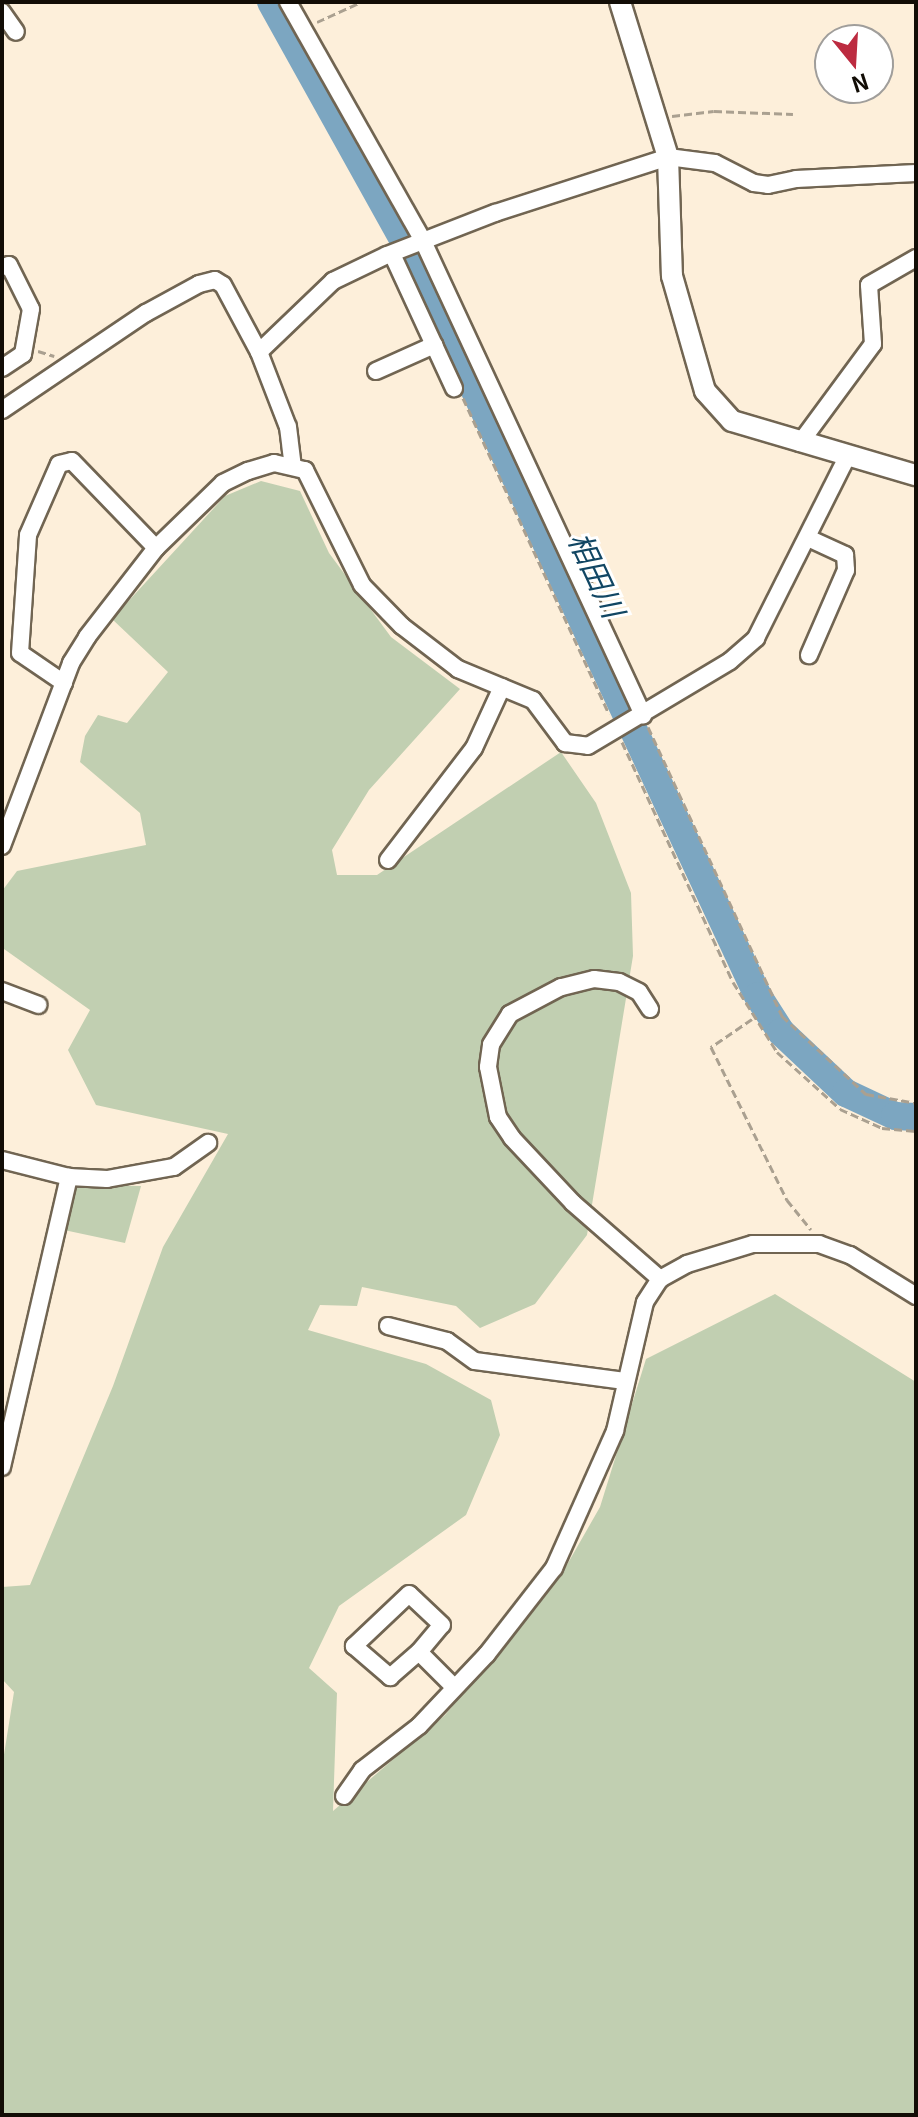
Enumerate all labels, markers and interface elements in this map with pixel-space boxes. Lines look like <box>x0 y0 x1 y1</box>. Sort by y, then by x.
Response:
north arrow <box>814 24 894 104</box>
text: N <box>848 67 874 103</box>
water label: 相田川 <box>563 526 633 622</box>

